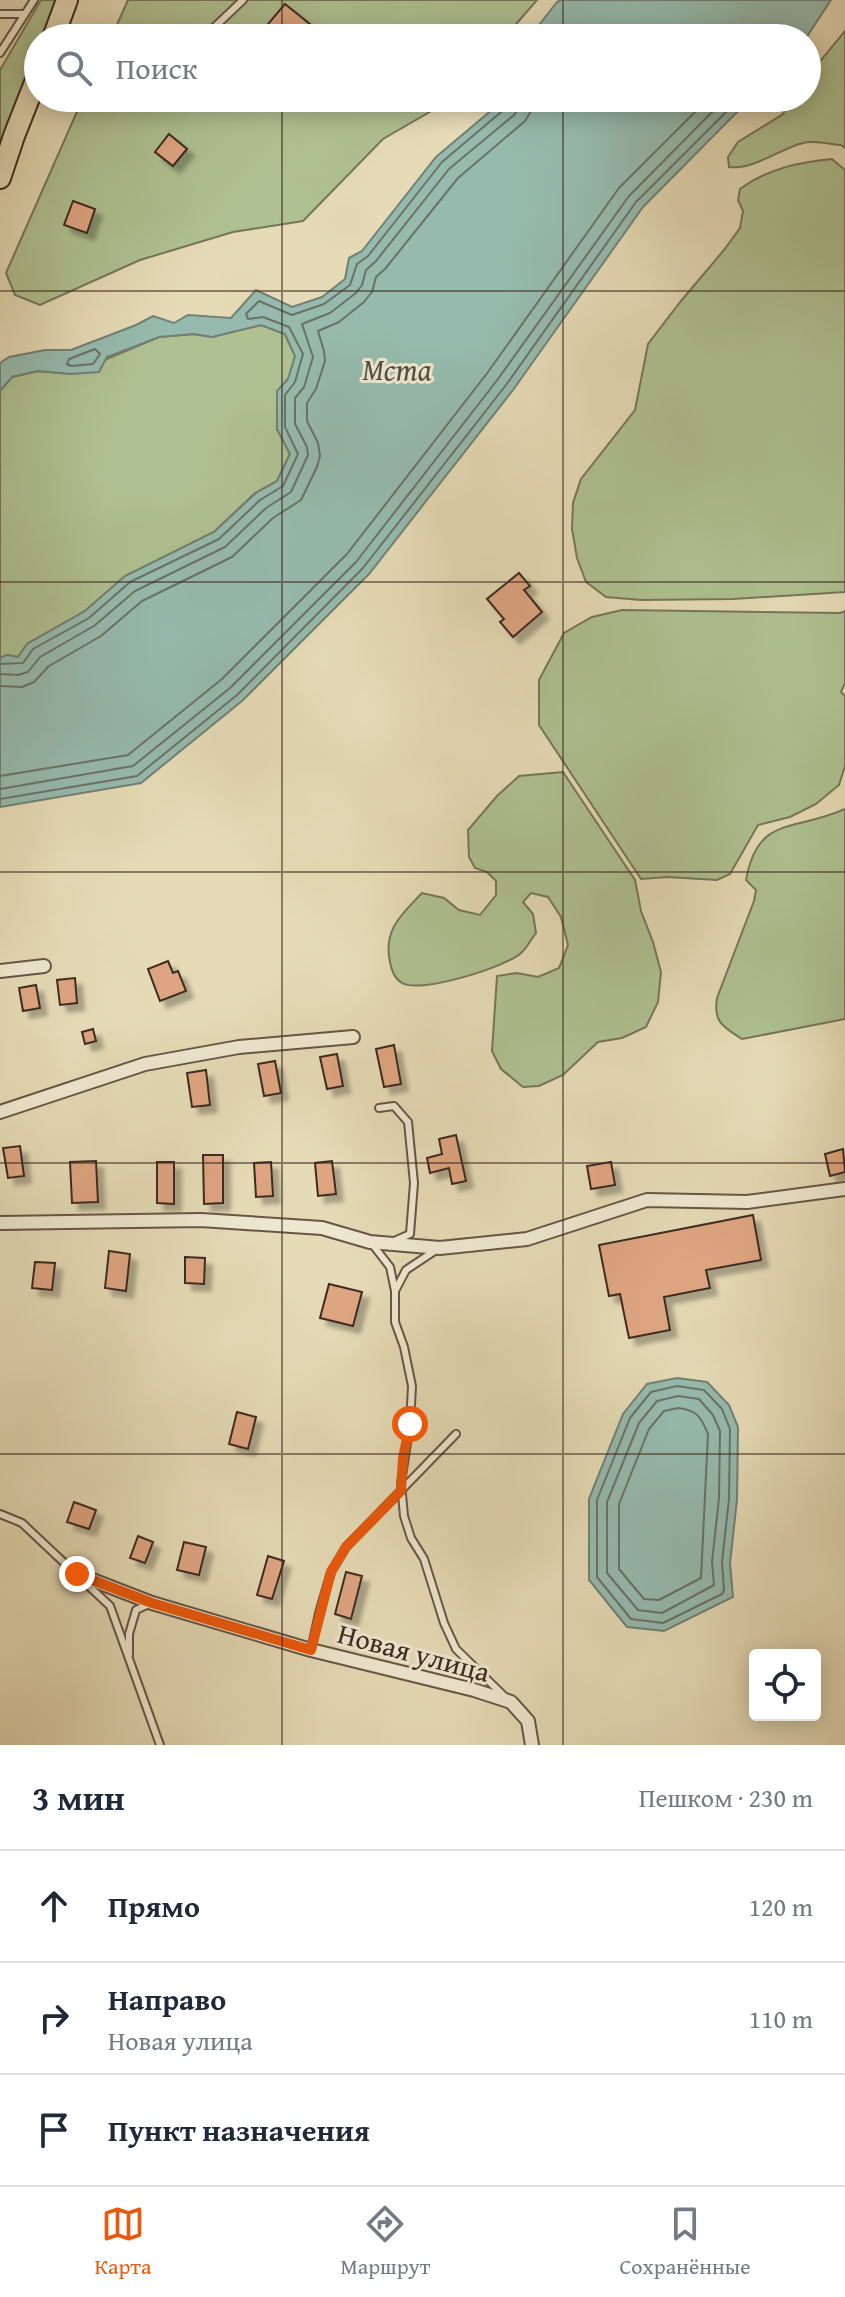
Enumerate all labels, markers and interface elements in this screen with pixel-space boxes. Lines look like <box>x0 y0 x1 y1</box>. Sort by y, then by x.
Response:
search box <box>24 24 821 112</box>
icon: search <box>52 46 96 90</box>
text: Поиск <box>116 46 198 90</box>
water label: Мста <box>362 347 432 391</box>
route start <box>392 1406 428 1442</box>
route end <box>59 1556 95 1592</box>
street label: Новая улица <box>333 1612 495 1692</box>
map controls <box>749 1649 821 1721</box>
button: locate <box>749 1649 821 1721</box>
text: 3 мин <box>32 1773 125 1822</box>
text: Пешком · 230 m <box>639 1778 813 1817</box>
icon: ahead <box>32 1884 76 1928</box>
text: Прямо <box>108 1884 200 1928</box>
text: 120 m <box>748 1887 813 1926</box>
text: Направо <box>108 1977 226 2021</box>
icon: right <box>32 1996 76 2040</box>
text: 110 m <box>748 1999 813 2038</box>
text: Новая улица <box>108 2021 253 2060</box>
icon: arrive <box>32 2108 76 2152</box>
text: Пункт назначения <box>108 2108 370 2152</box>
tab: Карта <box>94 2202 151 2282</box>
tab: Маршрут <box>340 2202 430 2282</box>
tab: Сохранённые <box>619 2202 750 2282</box>

